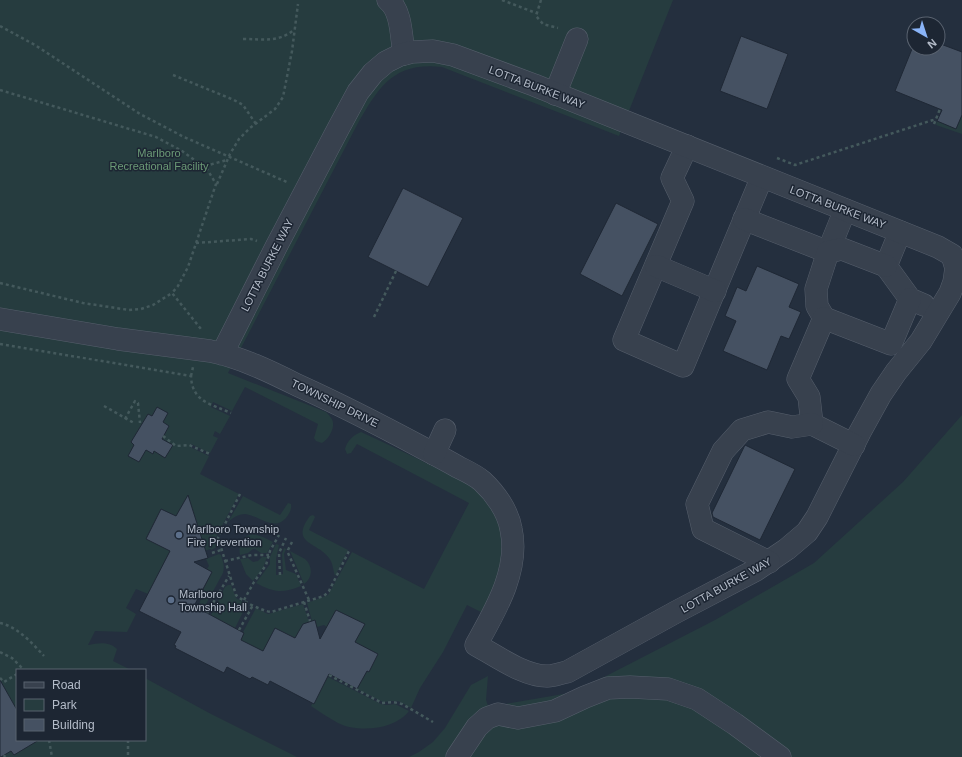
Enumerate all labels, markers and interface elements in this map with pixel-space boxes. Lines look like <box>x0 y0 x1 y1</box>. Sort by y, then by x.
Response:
north arrow <box>906 16 946 56</box>
text: N <box>925 37 939 51</box>
street label: LOTTA BURKE WAY <box>487 63 587 111</box>
park label: Marlboro Recreational Facility <box>109 147 209 172</box>
street label: LOTTA BURKE WAY <box>788 183 888 231</box>
street label: LOTTA BURKE WAY <box>239 216 296 313</box>
street label: TOWNSHIP DRIVE <box>289 377 381 429</box>
place label: Marlboro Township Fire Prevention <box>187 523 279 548</box>
marker: Marlboro Township Fire Prevention <box>174 530 184 540</box>
street label: LOTTA BURKE WAY <box>679 555 774 615</box>
place label: Marlboro Township Hall <box>179 588 247 613</box>
marker: Marlboro Township Hall <box>166 595 176 605</box>
legend <box>16 669 146 741</box>
text: Road <box>52 678 81 692</box>
text: Park <box>52 698 78 712</box>
text: Building <box>52 718 95 732</box>

